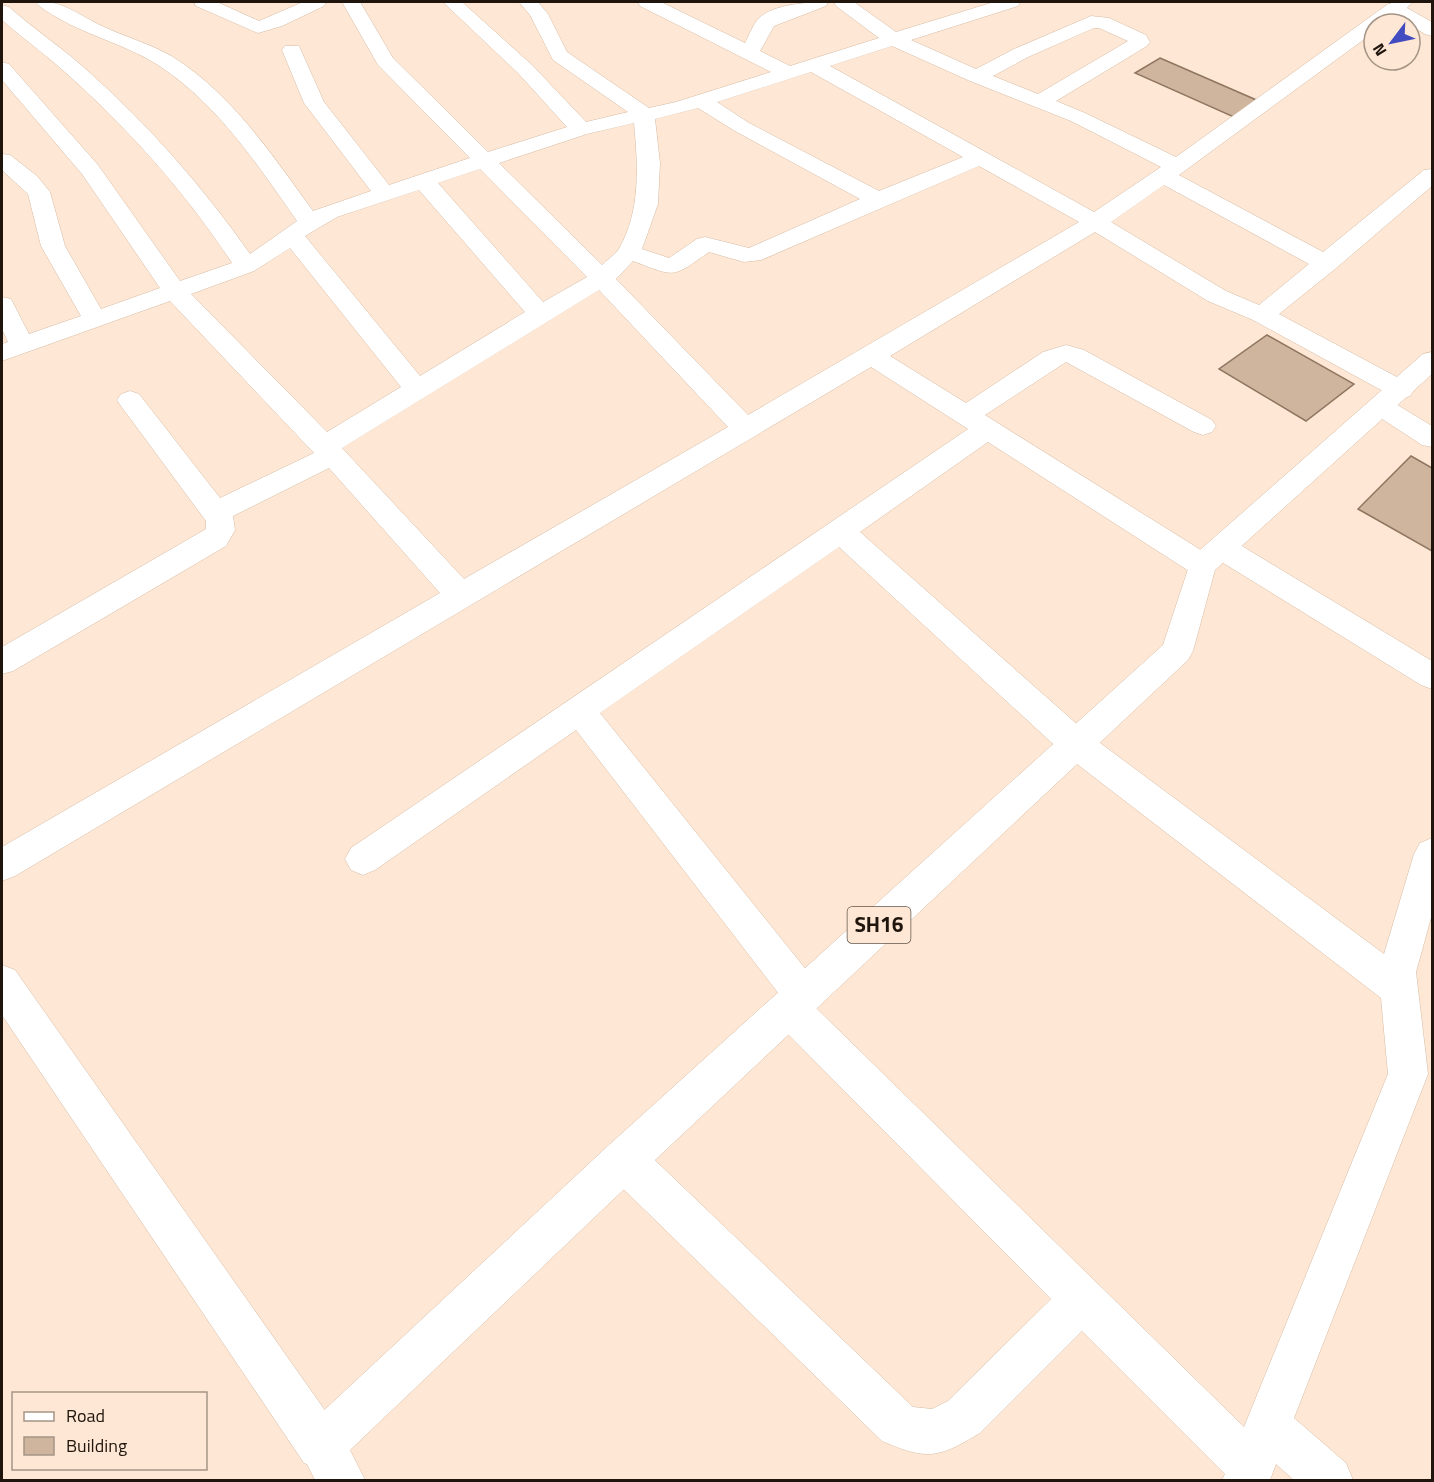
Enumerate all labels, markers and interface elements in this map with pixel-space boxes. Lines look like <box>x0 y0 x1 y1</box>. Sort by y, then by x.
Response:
north arrow <box>1362 12 1422 72</box>
text: N <box>1366 39 1392 61</box>
road number: SH16 <box>848 907 910 943</box>
legend <box>12 1392 207 1470</box>
text: Road <box>66 1402 105 1429</box>
text: Building <box>66 1432 127 1459</box>

